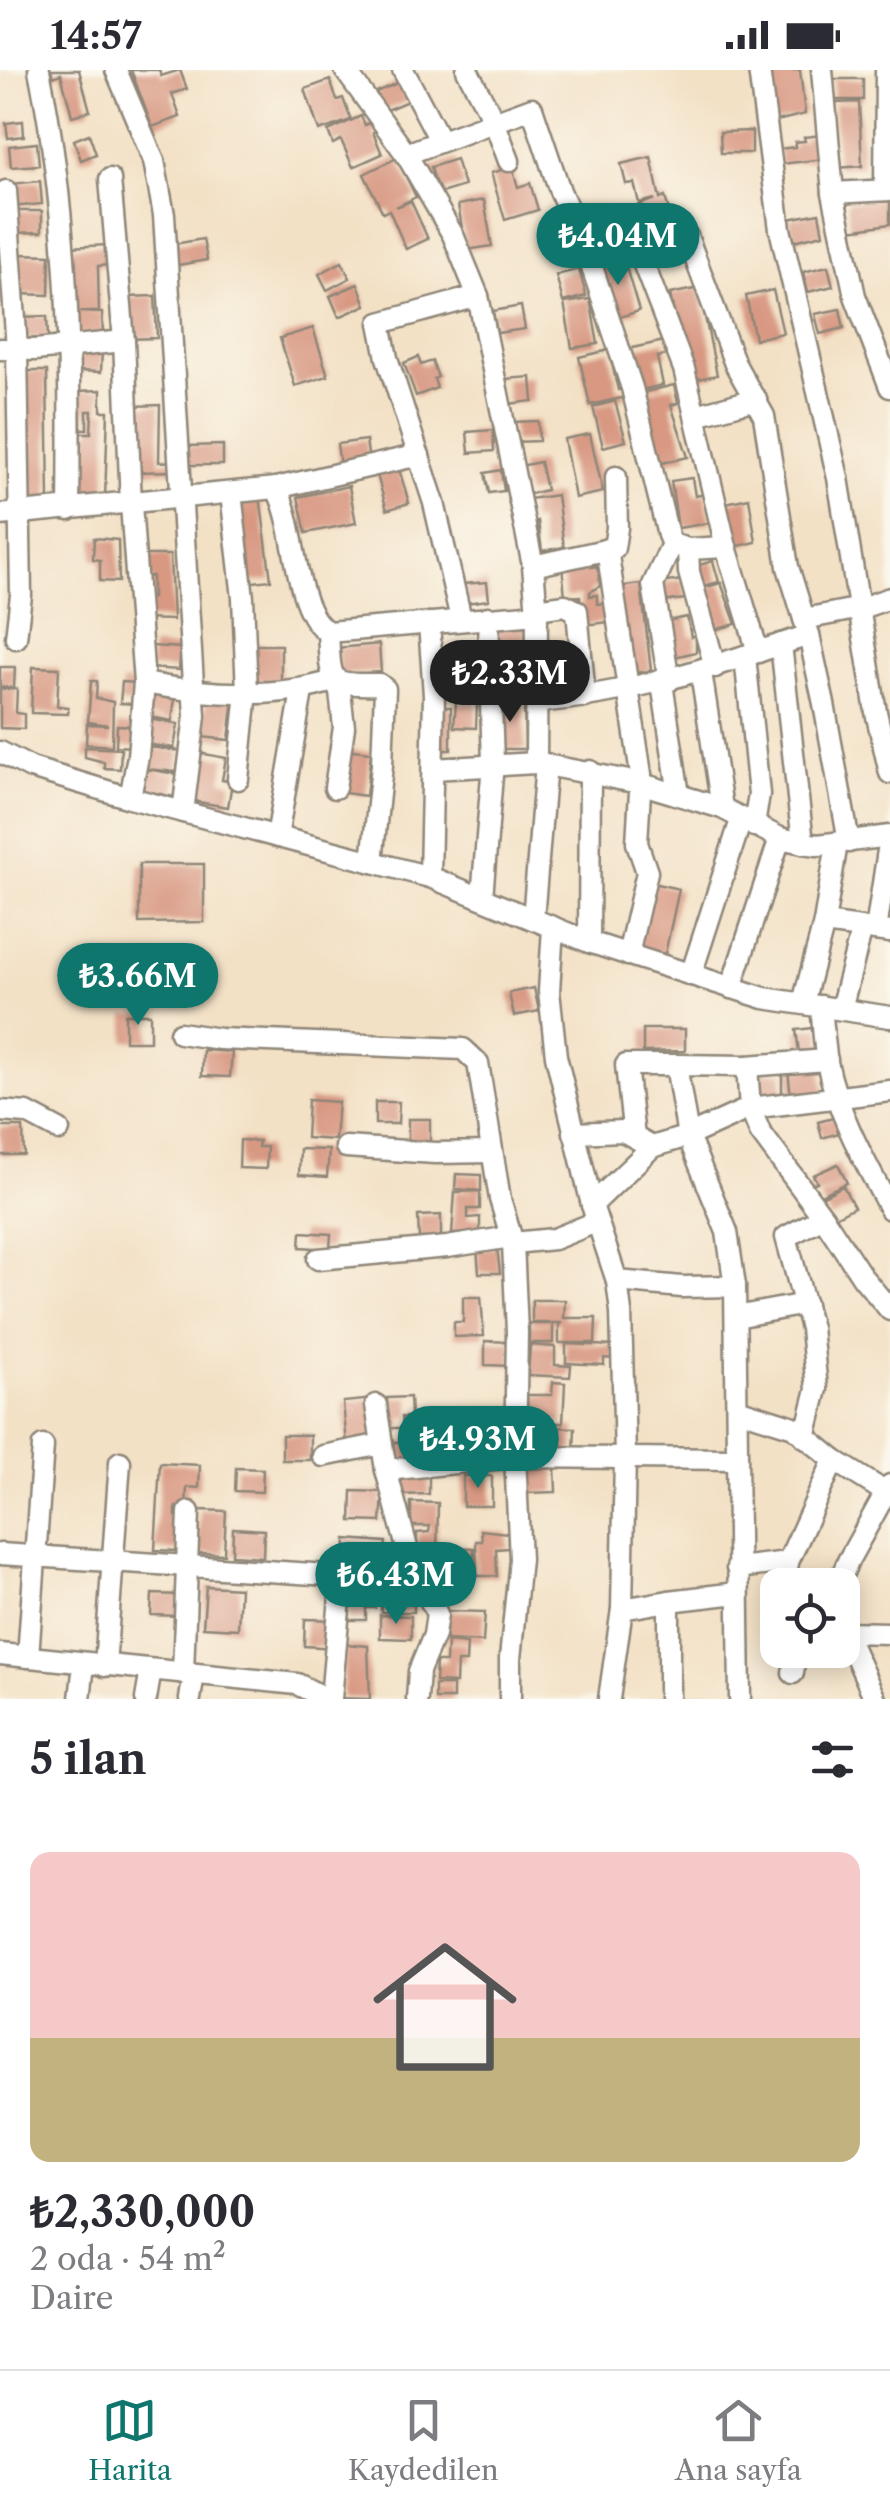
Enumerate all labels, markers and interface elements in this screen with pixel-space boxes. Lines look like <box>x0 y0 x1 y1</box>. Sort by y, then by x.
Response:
text: 14:57 <box>50 12 142 59</box>
pin: ₺4.04M <box>537 203 699 288</box>
text: ₺4.04M <box>558 216 678 255</box>
pin: ₺2.33M <box>429 640 591 725</box>
text: ₺2.33M <box>452 653 568 692</box>
pin: ₺3.66M <box>57 943 219 1028</box>
text: ₺3.66M <box>79 956 197 995</box>
pin: ₺4.93M <box>397 1406 559 1491</box>
text: ₺4.93M <box>420 1419 536 1458</box>
pin: ₺6.43M <box>315 1542 477 1627</box>
text: ₺6.43M <box>337 1555 455 1594</box>
map controls <box>760 1568 860 1668</box>
button: locate <box>760 1568 860 1668</box>
icon: filters <box>805 1732 860 1787</box>
text: 5 ilan <box>30 1733 147 1785</box>
icon: home <box>355 1917 535 2097</box>
text: ₺2,330,000 <box>30 2186 255 2238</box>
text: 2 oda · 54 m² <box>30 2239 226 2278</box>
text: Daire <box>30 2278 114 2317</box>
tab: Harita <box>88 2393 172 2487</box>
tab: Kaydedilen <box>348 2393 499 2487</box>
tab: Ana sayfa <box>675 2393 802 2487</box>

